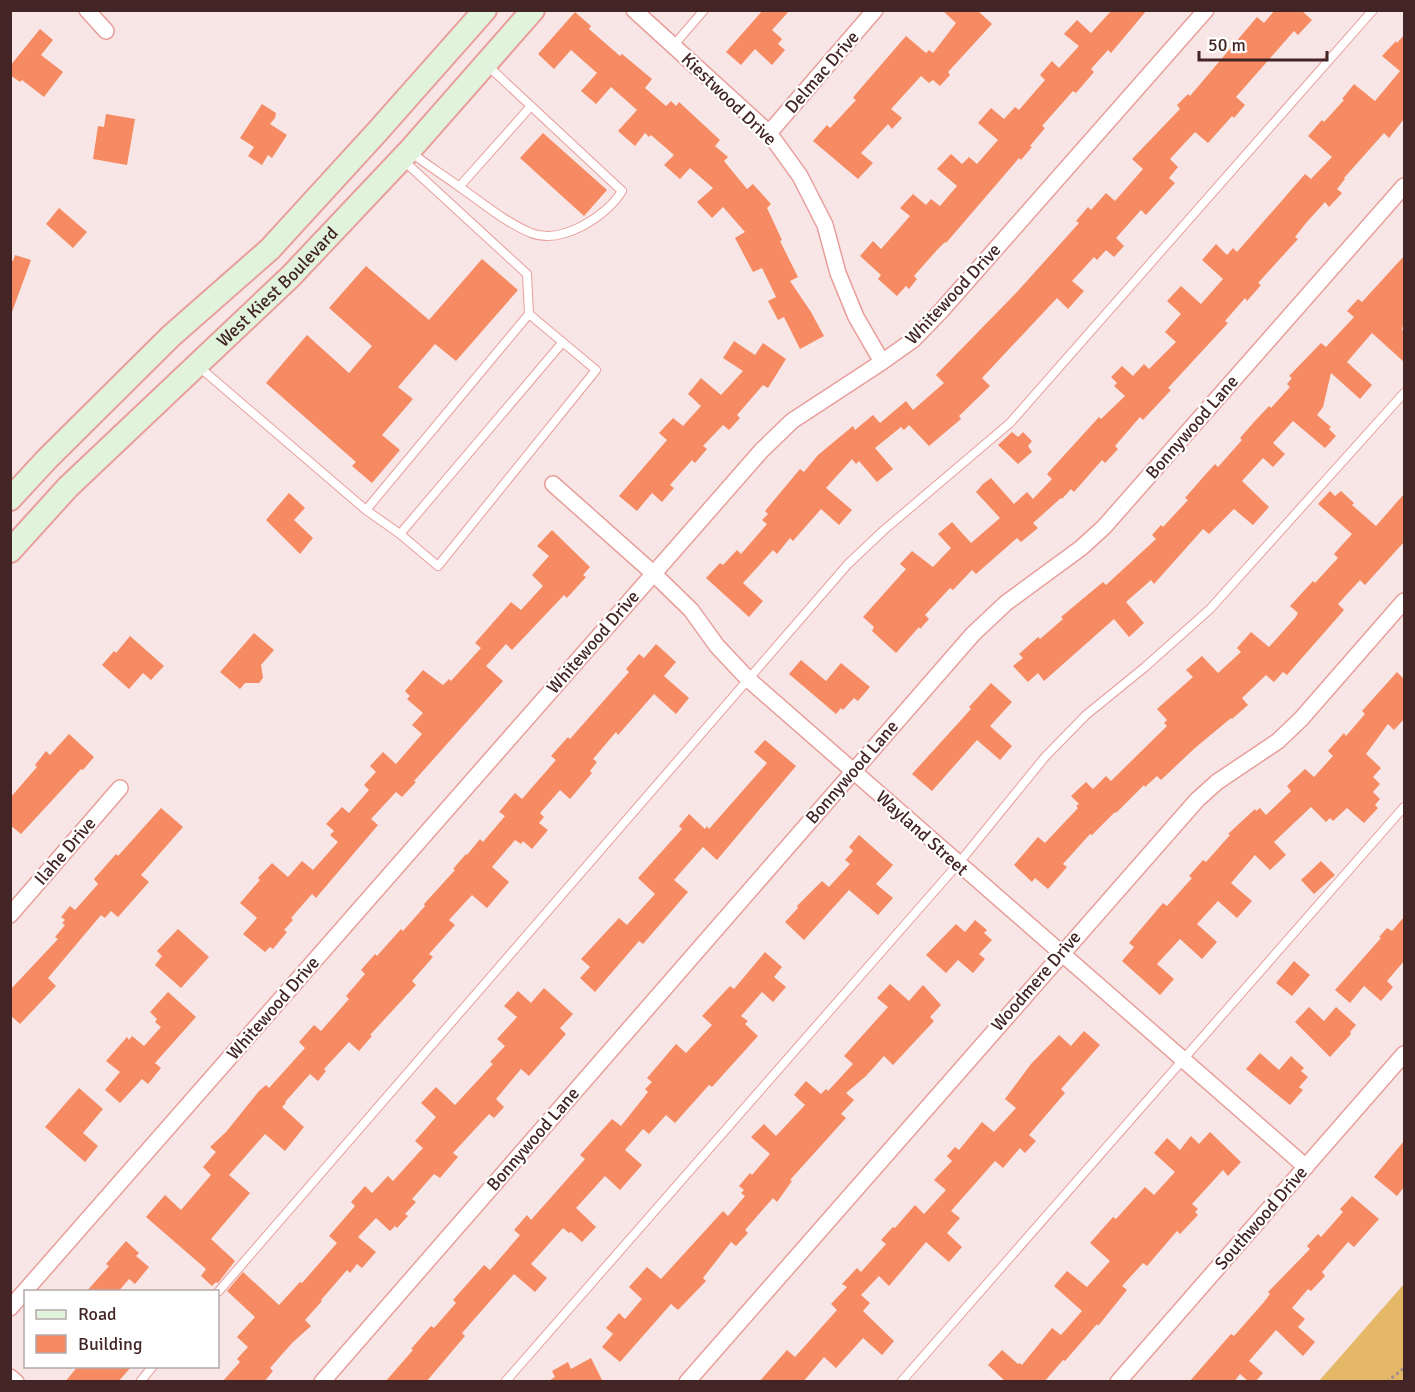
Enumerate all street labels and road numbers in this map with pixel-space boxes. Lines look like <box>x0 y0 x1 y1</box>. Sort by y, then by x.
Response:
street label: Delmac Drive <box>780 26 864 118</box>
street label: Kiestwood Drive <box>677 48 781 150</box>
street label: West Kiest Boulevard <box>212 222 343 352</box>
street label: Whitewood Drive <box>901 239 1005 349</box>
street label: Bonnywood Lane <box>1141 371 1243 483</box>
street label: Whitewood Drive <box>542 586 644 698</box>
street label: Bonnywood Lane <box>801 716 903 828</box>
street label: Wayland Street <box>871 786 973 880</box>
street label: Ilahe Drive <box>30 813 100 889</box>
street label: Woodmere Drive <box>986 926 1086 1036</box>
street label: Whitewood Drive <box>222 952 324 1064</box>
street label: Bonnywood Lane <box>482 1083 584 1195</box>
street label: Southwood Drive <box>1210 1162 1312 1274</box>

